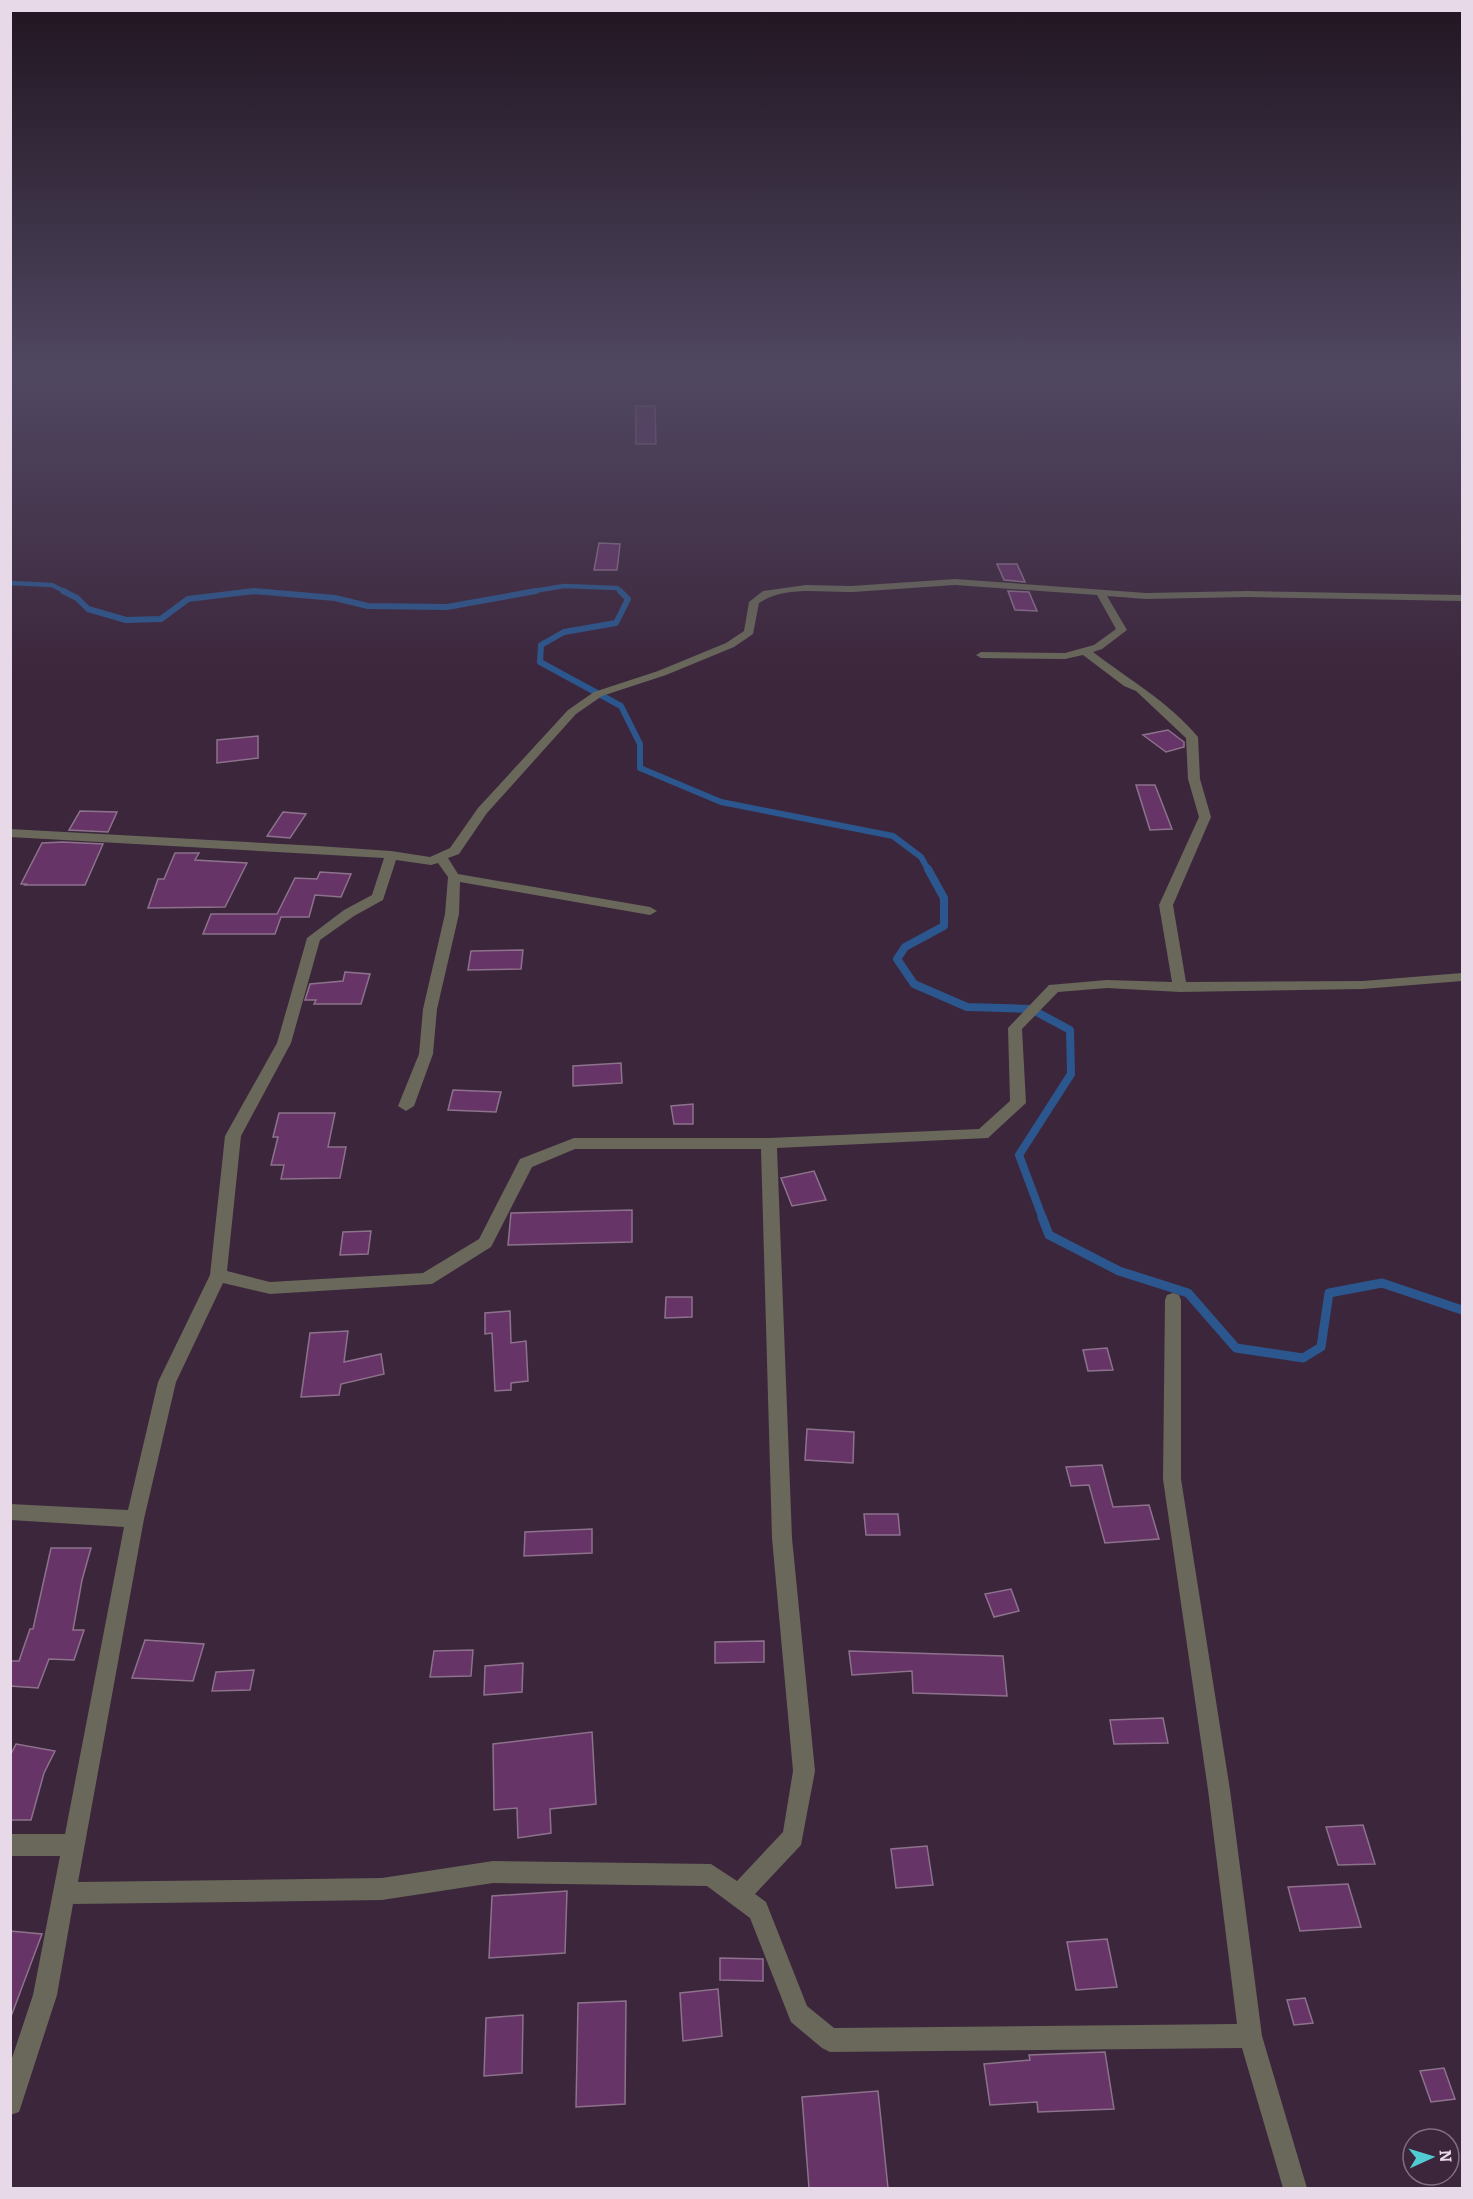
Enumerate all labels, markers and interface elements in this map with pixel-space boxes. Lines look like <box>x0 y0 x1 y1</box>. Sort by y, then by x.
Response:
north arrow <box>1401 2127 1461 2187</box>
text: N <box>1436 2149 1455 2163</box>

